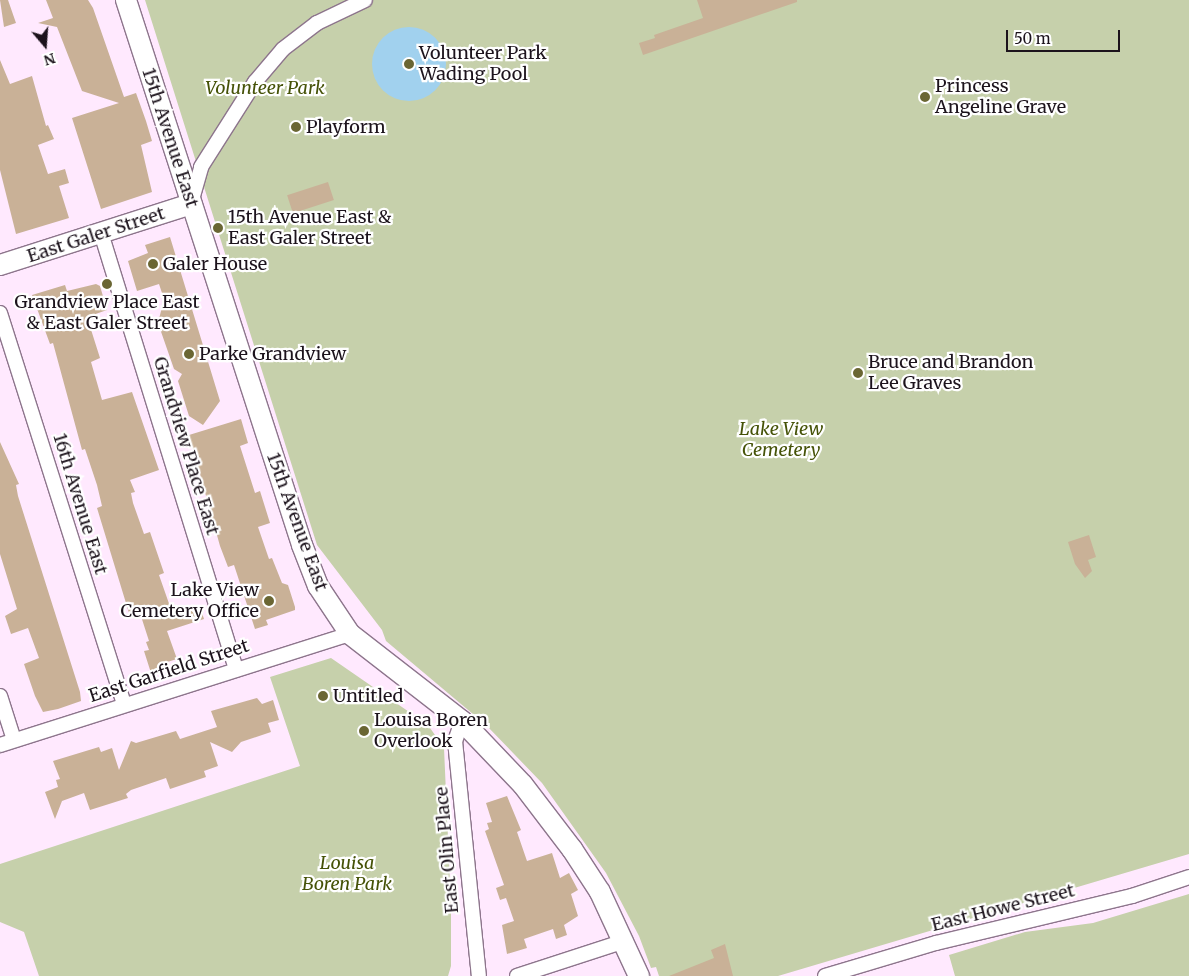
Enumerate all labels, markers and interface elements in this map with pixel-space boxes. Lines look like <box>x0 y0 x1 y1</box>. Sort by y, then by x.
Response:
north arrow <box>20 20 70 70</box>
scale bar <box>1009 20 1123 52</box>
text: 50 m <box>1014 29 1051 48</box>
place label: Volunteer Park Wading Pool <box>419 43 547 86</box>
text: N <box>42 49 58 70</box>
marker: Volunteer Park Wading Pool <box>403 58 415 70</box>
street label: 15th Avenue East <box>137 65 203 211</box>
place label: Princess Angeline Grave <box>935 76 1066 118</box>
park label: Volunteer Park <box>205 77 325 99</box>
marker: Princess Angeline Grave <box>919 91 931 103</box>
place label: Playform <box>306 116 386 138</box>
marker: Playform <box>290 121 302 133</box>
street label: East Galer Street <box>24 203 168 267</box>
place label: 15th Avenue East & East Galer Street <box>228 207 392 250</box>
marker: 15th Avenue East & East Galer Street <box>212 222 224 234</box>
place label: Galer House <box>163 253 267 275</box>
marker: Galer House <box>147 258 159 270</box>
marker: Grandview Place East & East Galer Street <box>101 278 113 290</box>
place label: Grandview Place East & East Galer Street <box>15 292 199 334</box>
place label: Parke Grandview <box>199 343 346 365</box>
marker: Parke Grandview <box>183 348 195 360</box>
place label: Bruce and Brandon Lee Graves <box>868 352 1033 394</box>
street label: Grandview Place East <box>149 354 223 538</box>
marker: Bruce and Brandon Lee Graves <box>852 367 864 379</box>
park label: Lake View Cemetery <box>739 419 823 462</box>
street label: 16th Avenue East <box>48 431 112 577</box>
street label: 15th Avenue East <box>262 450 332 594</box>
place label: Lake View Cemetery Office <box>120 580 259 622</box>
marker: Lake View Cemetery Office <box>263 595 275 607</box>
street label: East Garfield Street <box>86 635 252 707</box>
place label: Untitled <box>333 685 403 707</box>
marker: Untitled <box>317 690 329 702</box>
place label: Louisa Boren Overlook <box>374 710 488 752</box>
marker: Louisa Boren Overlook <box>358 725 370 737</box>
street label: East Olin Place <box>431 786 463 914</box>
park label: Louisa Boren Park <box>302 853 392 896</box>
street label: East Howe Street <box>929 880 1077 936</box>

